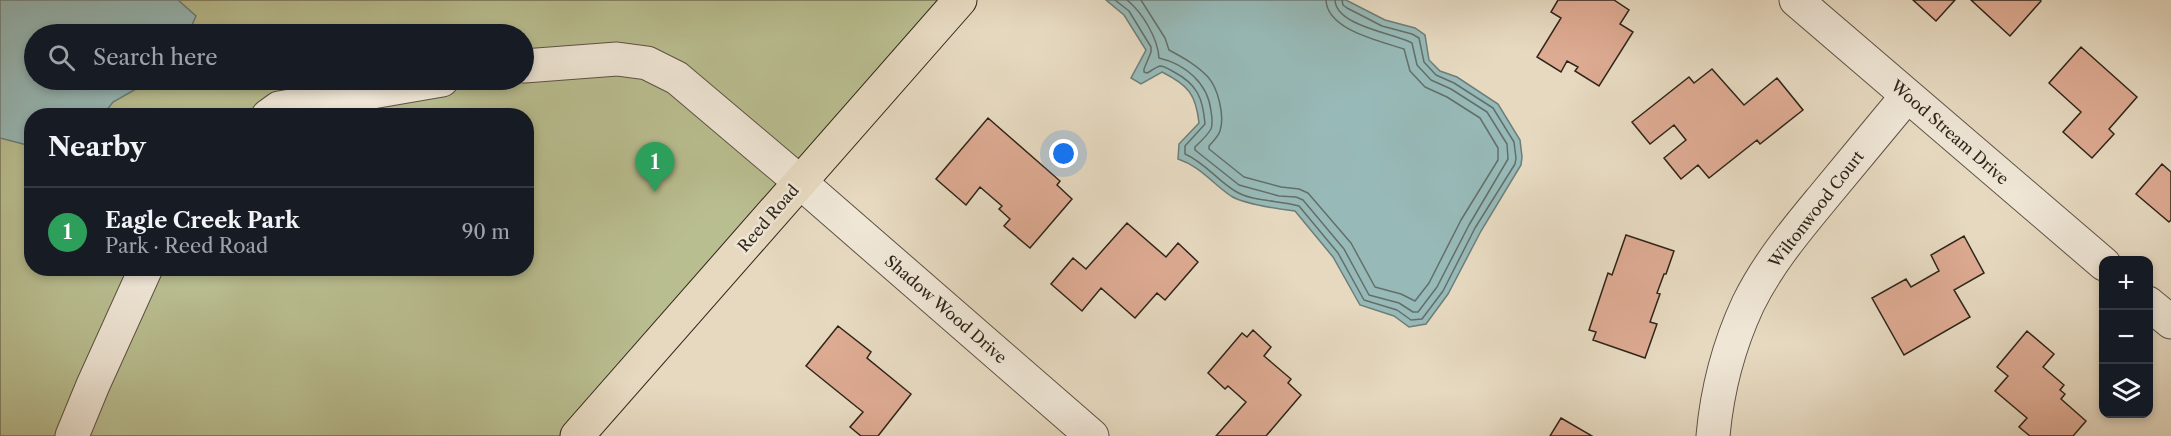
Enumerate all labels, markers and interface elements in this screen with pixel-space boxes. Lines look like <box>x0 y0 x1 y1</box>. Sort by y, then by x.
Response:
search box <box>24 24 534 90</box>
icon: search <box>45 41 78 74</box>
text: Search here <box>93 44 218 71</box>
street label: Wood Stream Drive <box>1886 75 2013 189</box>
text: Nearby <box>48 131 146 163</box>
your location <box>1049 139 1078 168</box>
pin: 1 <box>636 142 674 192</box>
street label: Wiltonwood Court <box>1763 146 1868 272</box>
street label: Reed Road <box>733 180 803 256</box>
text: Eagle Creek Park <box>105 207 300 234</box>
text: 1 <box>63 220 72 244</box>
text: 90 m <box>462 220 510 244</box>
text: Park · Reed Road <box>105 234 268 258</box>
street label: Shadow Wood Drive <box>881 251 1011 367</box>
map controls <box>2099 256 2153 418</box>
button: + <box>2099 256 2153 310</box>
button: − <box>2099 310 2153 364</box>
button: layers <box>2099 364 2153 418</box>

